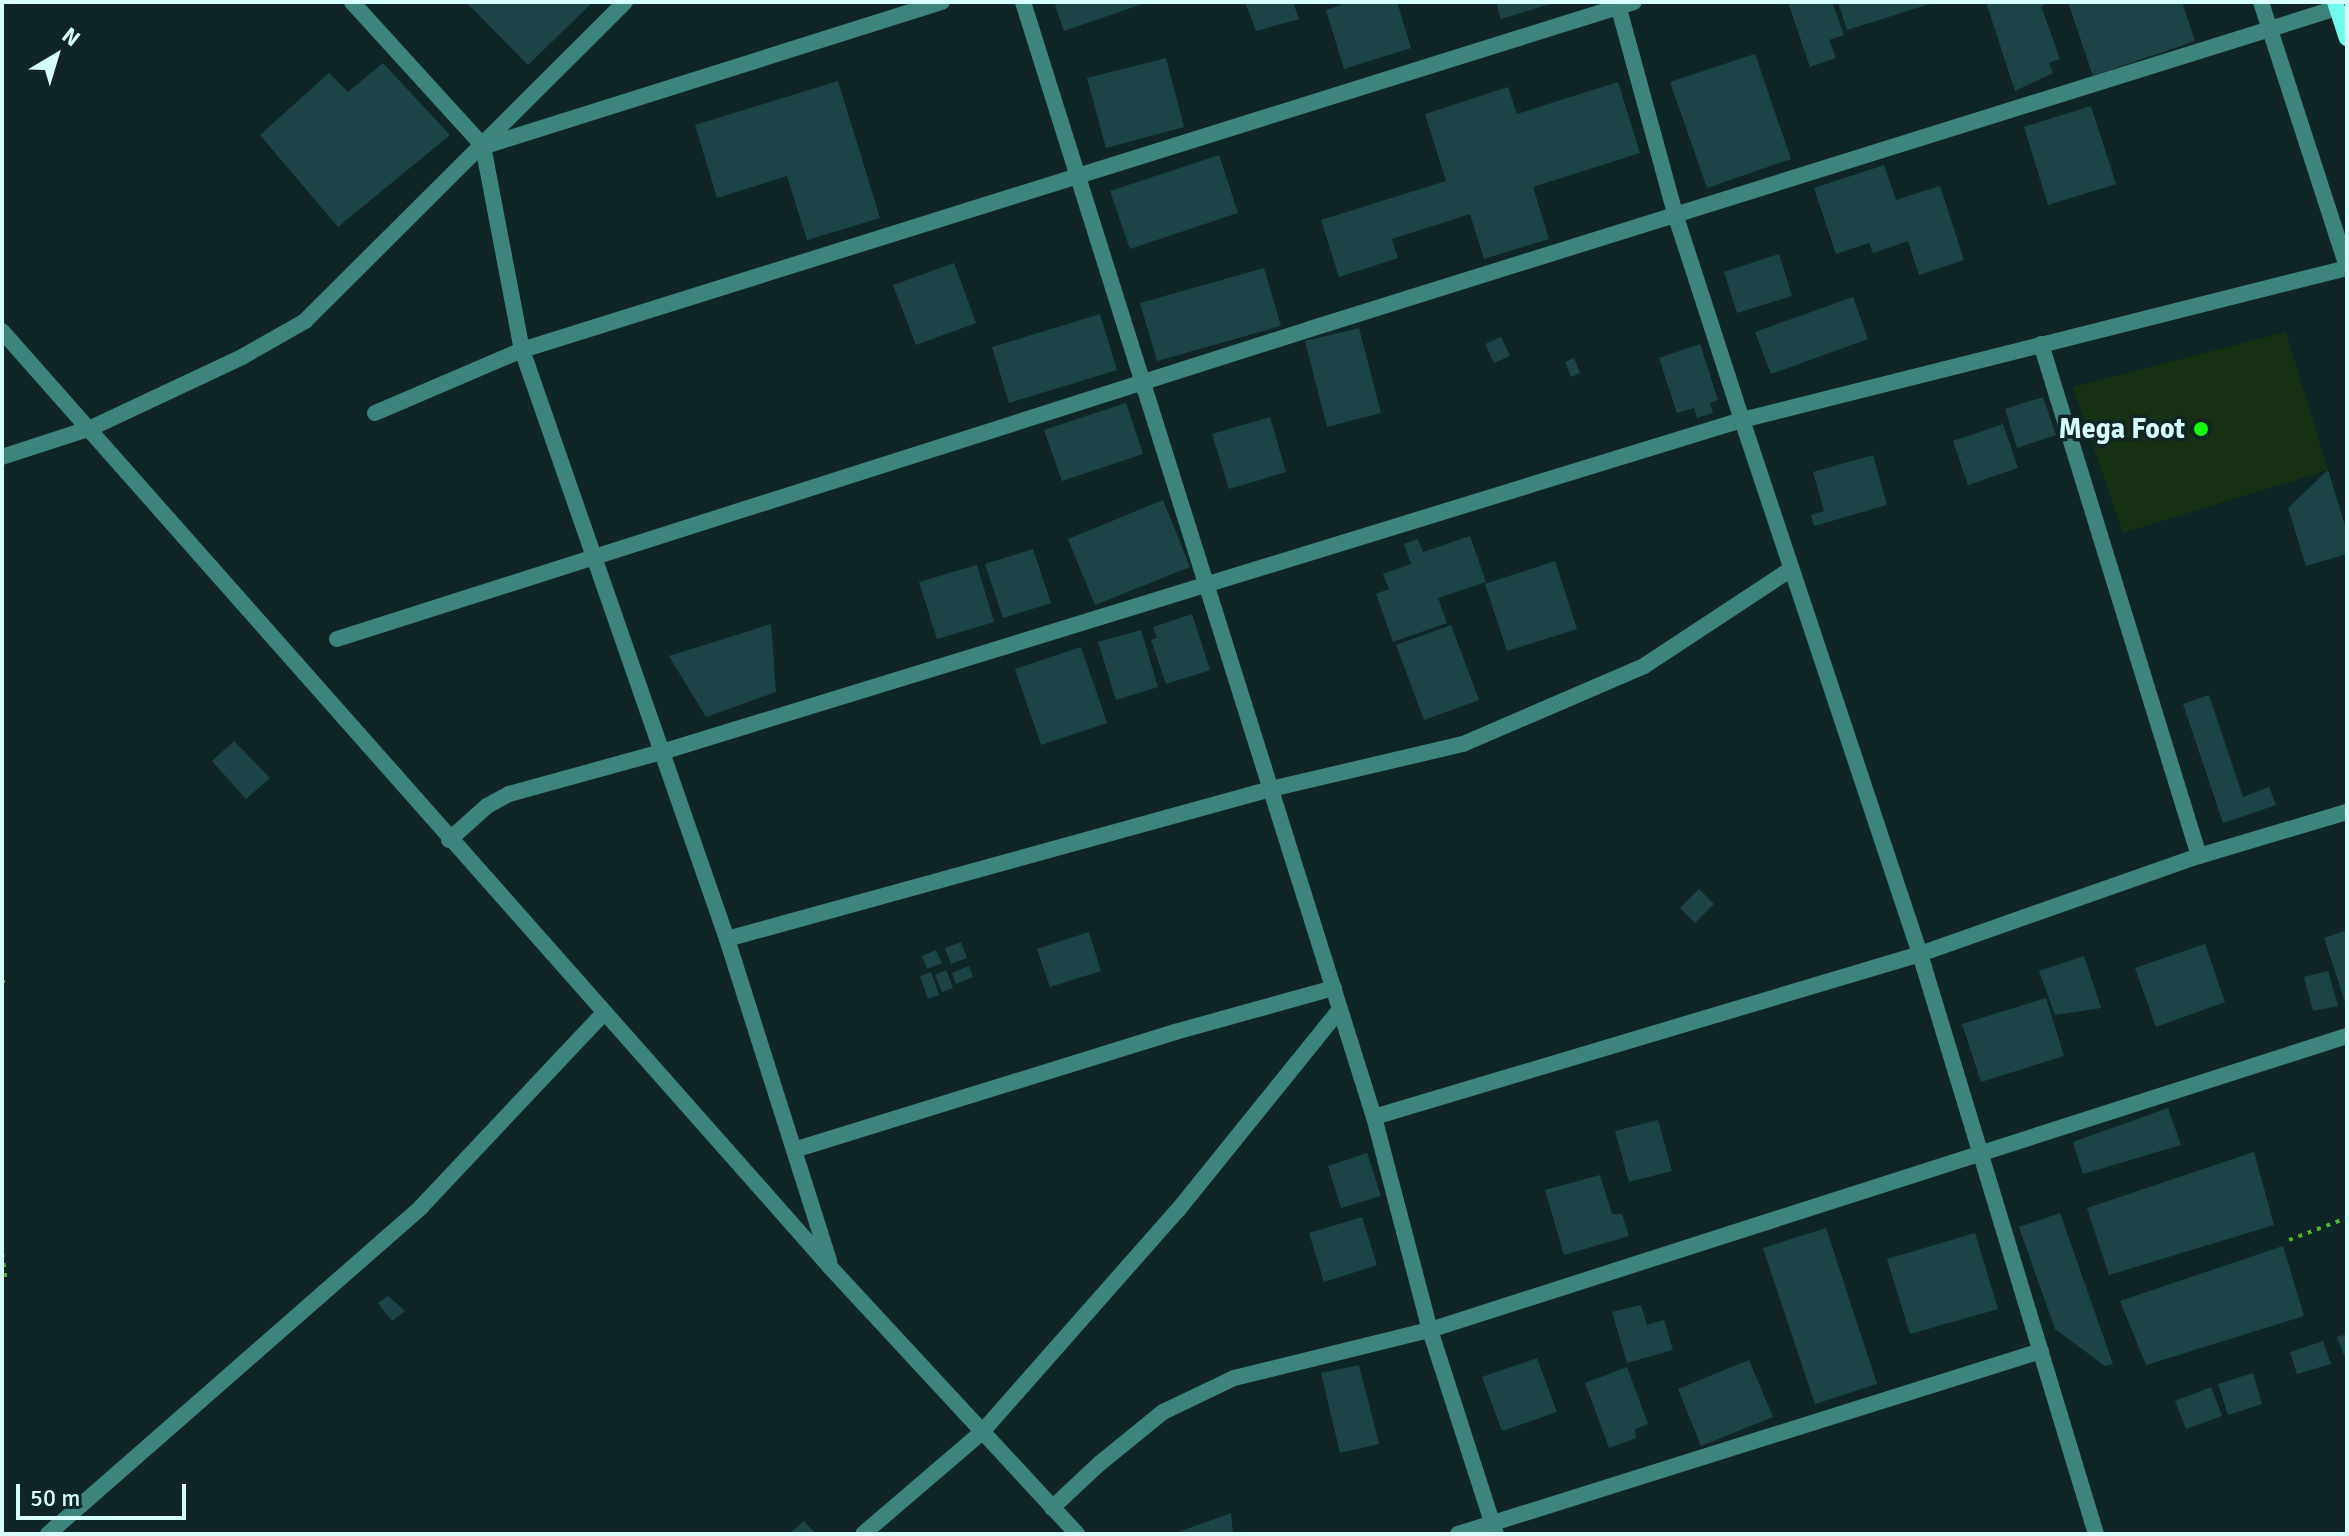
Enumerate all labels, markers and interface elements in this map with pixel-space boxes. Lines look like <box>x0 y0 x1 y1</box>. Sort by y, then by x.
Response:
north arrow <box>16 16 96 96</box>
text: N <box>57 21 85 52</box>
place label: Mega Foot <box>2059 412 2185 446</box>
marker: Mega Foot <box>2192 420 2210 438</box>
scale bar <box>20 1468 190 1518</box>
text: 50 m <box>30 1483 80 1513</box>

